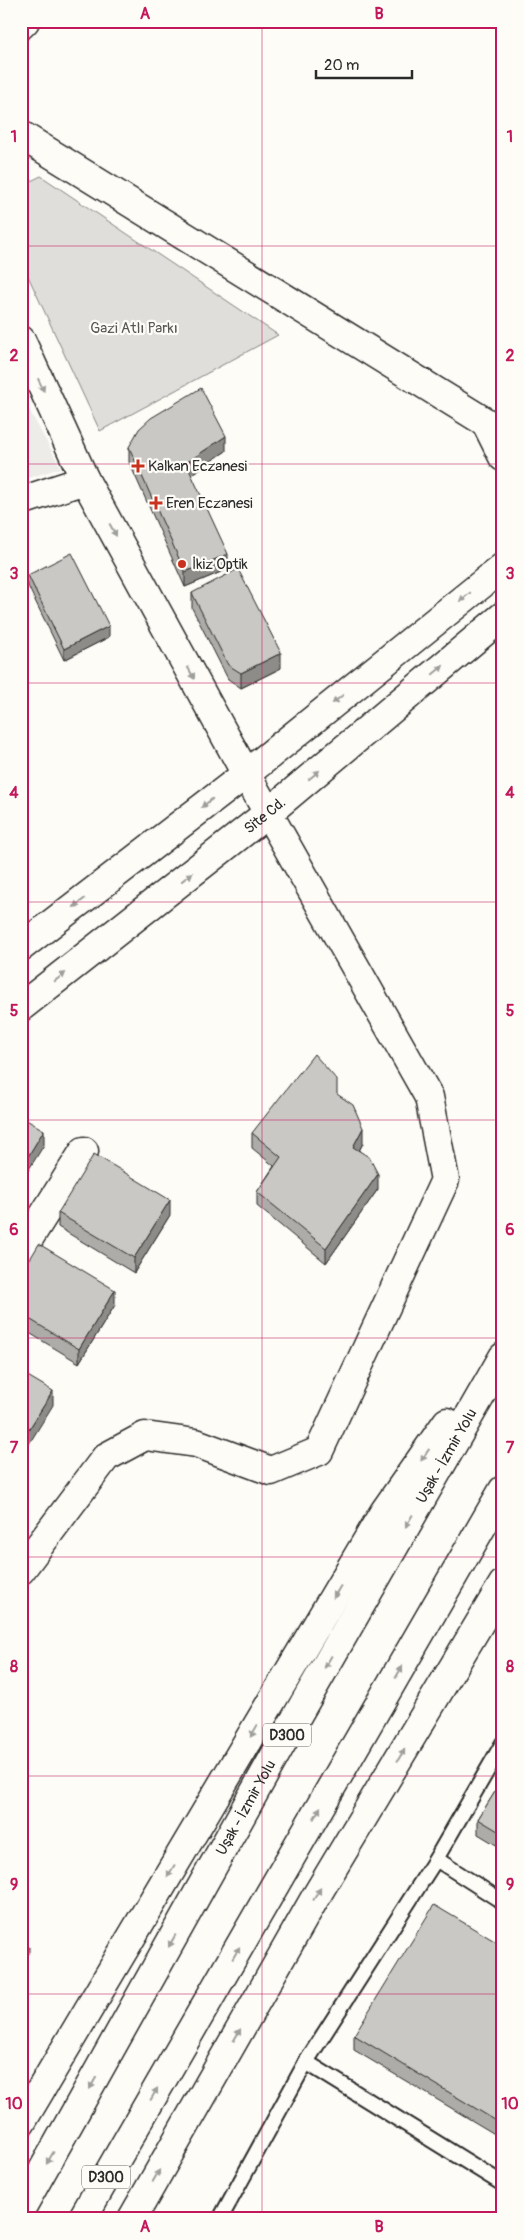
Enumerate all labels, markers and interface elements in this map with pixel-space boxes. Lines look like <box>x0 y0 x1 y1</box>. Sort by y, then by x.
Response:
text: A <box>140 4 151 24</box>
text: B <box>374 4 384 24</box>
scale bar <box>316 48 413 80</box>
text: 20 m <box>324 56 359 75</box>
text: 1 <box>11 127 17 147</box>
text: 1 <box>507 127 513 147</box>
park label: Gazi Atlı Parkı <box>90 319 178 338</box>
text: 2 <box>10 346 19 366</box>
text: 2 <box>506 346 515 366</box>
one-way arrow <box>37 377 46 392</box>
place label: Kalkan Eczanesi <box>148 457 247 476</box>
marker: Kalkan Eczanesi <box>132 460 144 472</box>
place label: Eren Eczanesi <box>166 494 253 513</box>
marker: Eren Eczanesi <box>150 497 162 509</box>
one-way arrow <box>108 524 117 537</box>
place label: İkiz Optik <box>192 555 249 574</box>
marker: İkiz Optik <box>176 558 188 570</box>
text: 3 <box>10 564 19 584</box>
text: 3 <box>506 564 515 584</box>
one-way arrow <box>459 592 472 603</box>
one-way arrow <box>432 664 444 676</box>
one-way arrow <box>187 666 195 680</box>
one-way arrow <box>332 694 345 705</box>
one-way arrow <box>307 769 320 780</box>
text: 4 <box>9 783 19 803</box>
text: 4 <box>505 783 515 803</box>
street label: Site Cd. <box>240 793 289 838</box>
one-way arrow <box>201 798 214 809</box>
one-way arrow <box>180 871 193 882</box>
one-way arrow <box>73 897 86 908</box>
one-way arrow <box>53 972 66 982</box>
text: 5 <box>10 1001 19 1021</box>
text: 5 <box>506 1001 515 1021</box>
text: 6 <box>9 1220 19 1240</box>
text: 6 <box>505 1220 515 1240</box>
street label: Uşak - İzmir Yolu <box>412 1405 481 1507</box>
text: 7 <box>10 1438 19 1458</box>
text: 7 <box>506 1438 515 1458</box>
one-way arrow <box>420 1448 430 1462</box>
one-way arrow <box>405 1514 413 1529</box>
one-way arrow <box>333 1585 342 1598</box>
one-way arrow <box>324 1656 333 1669</box>
text: 8 <box>10 1657 18 1677</box>
text: 8 <box>506 1657 514 1677</box>
one-way arrow <box>394 1666 403 1679</box>
road number: D300 <box>263 1724 311 1746</box>
one-way arrow <box>250 1725 259 1738</box>
one-way arrow <box>396 1748 405 1761</box>
street label: Uşak - İzmir Yolu <box>212 1757 280 1859</box>
one-way arrow <box>313 1806 322 1820</box>
one-way arrow <box>167 1863 175 1878</box>
text: 9 <box>10 1875 18 1895</box>
text: 9 <box>506 1875 514 1895</box>
one-way arrow <box>313 1887 322 1900</box>
one-way arrow <box>168 1934 176 1949</box>
one-way arrow <box>231 1947 240 1960</box>
one-way arrow <box>232 2029 241 2042</box>
one-way arrow <box>89 2076 97 2091</box>
one-way arrow <box>150 2087 159 2101</box>
text: 10 <box>5 2094 23 2114</box>
text: 10 <box>501 2094 519 2114</box>
one-way arrow <box>46 2151 55 2164</box>
road number: D300 <box>82 2166 130 2188</box>
one-way arrow <box>152 2170 161 2183</box>
text: A <box>140 2217 151 2237</box>
text: B <box>374 2217 384 2237</box>

